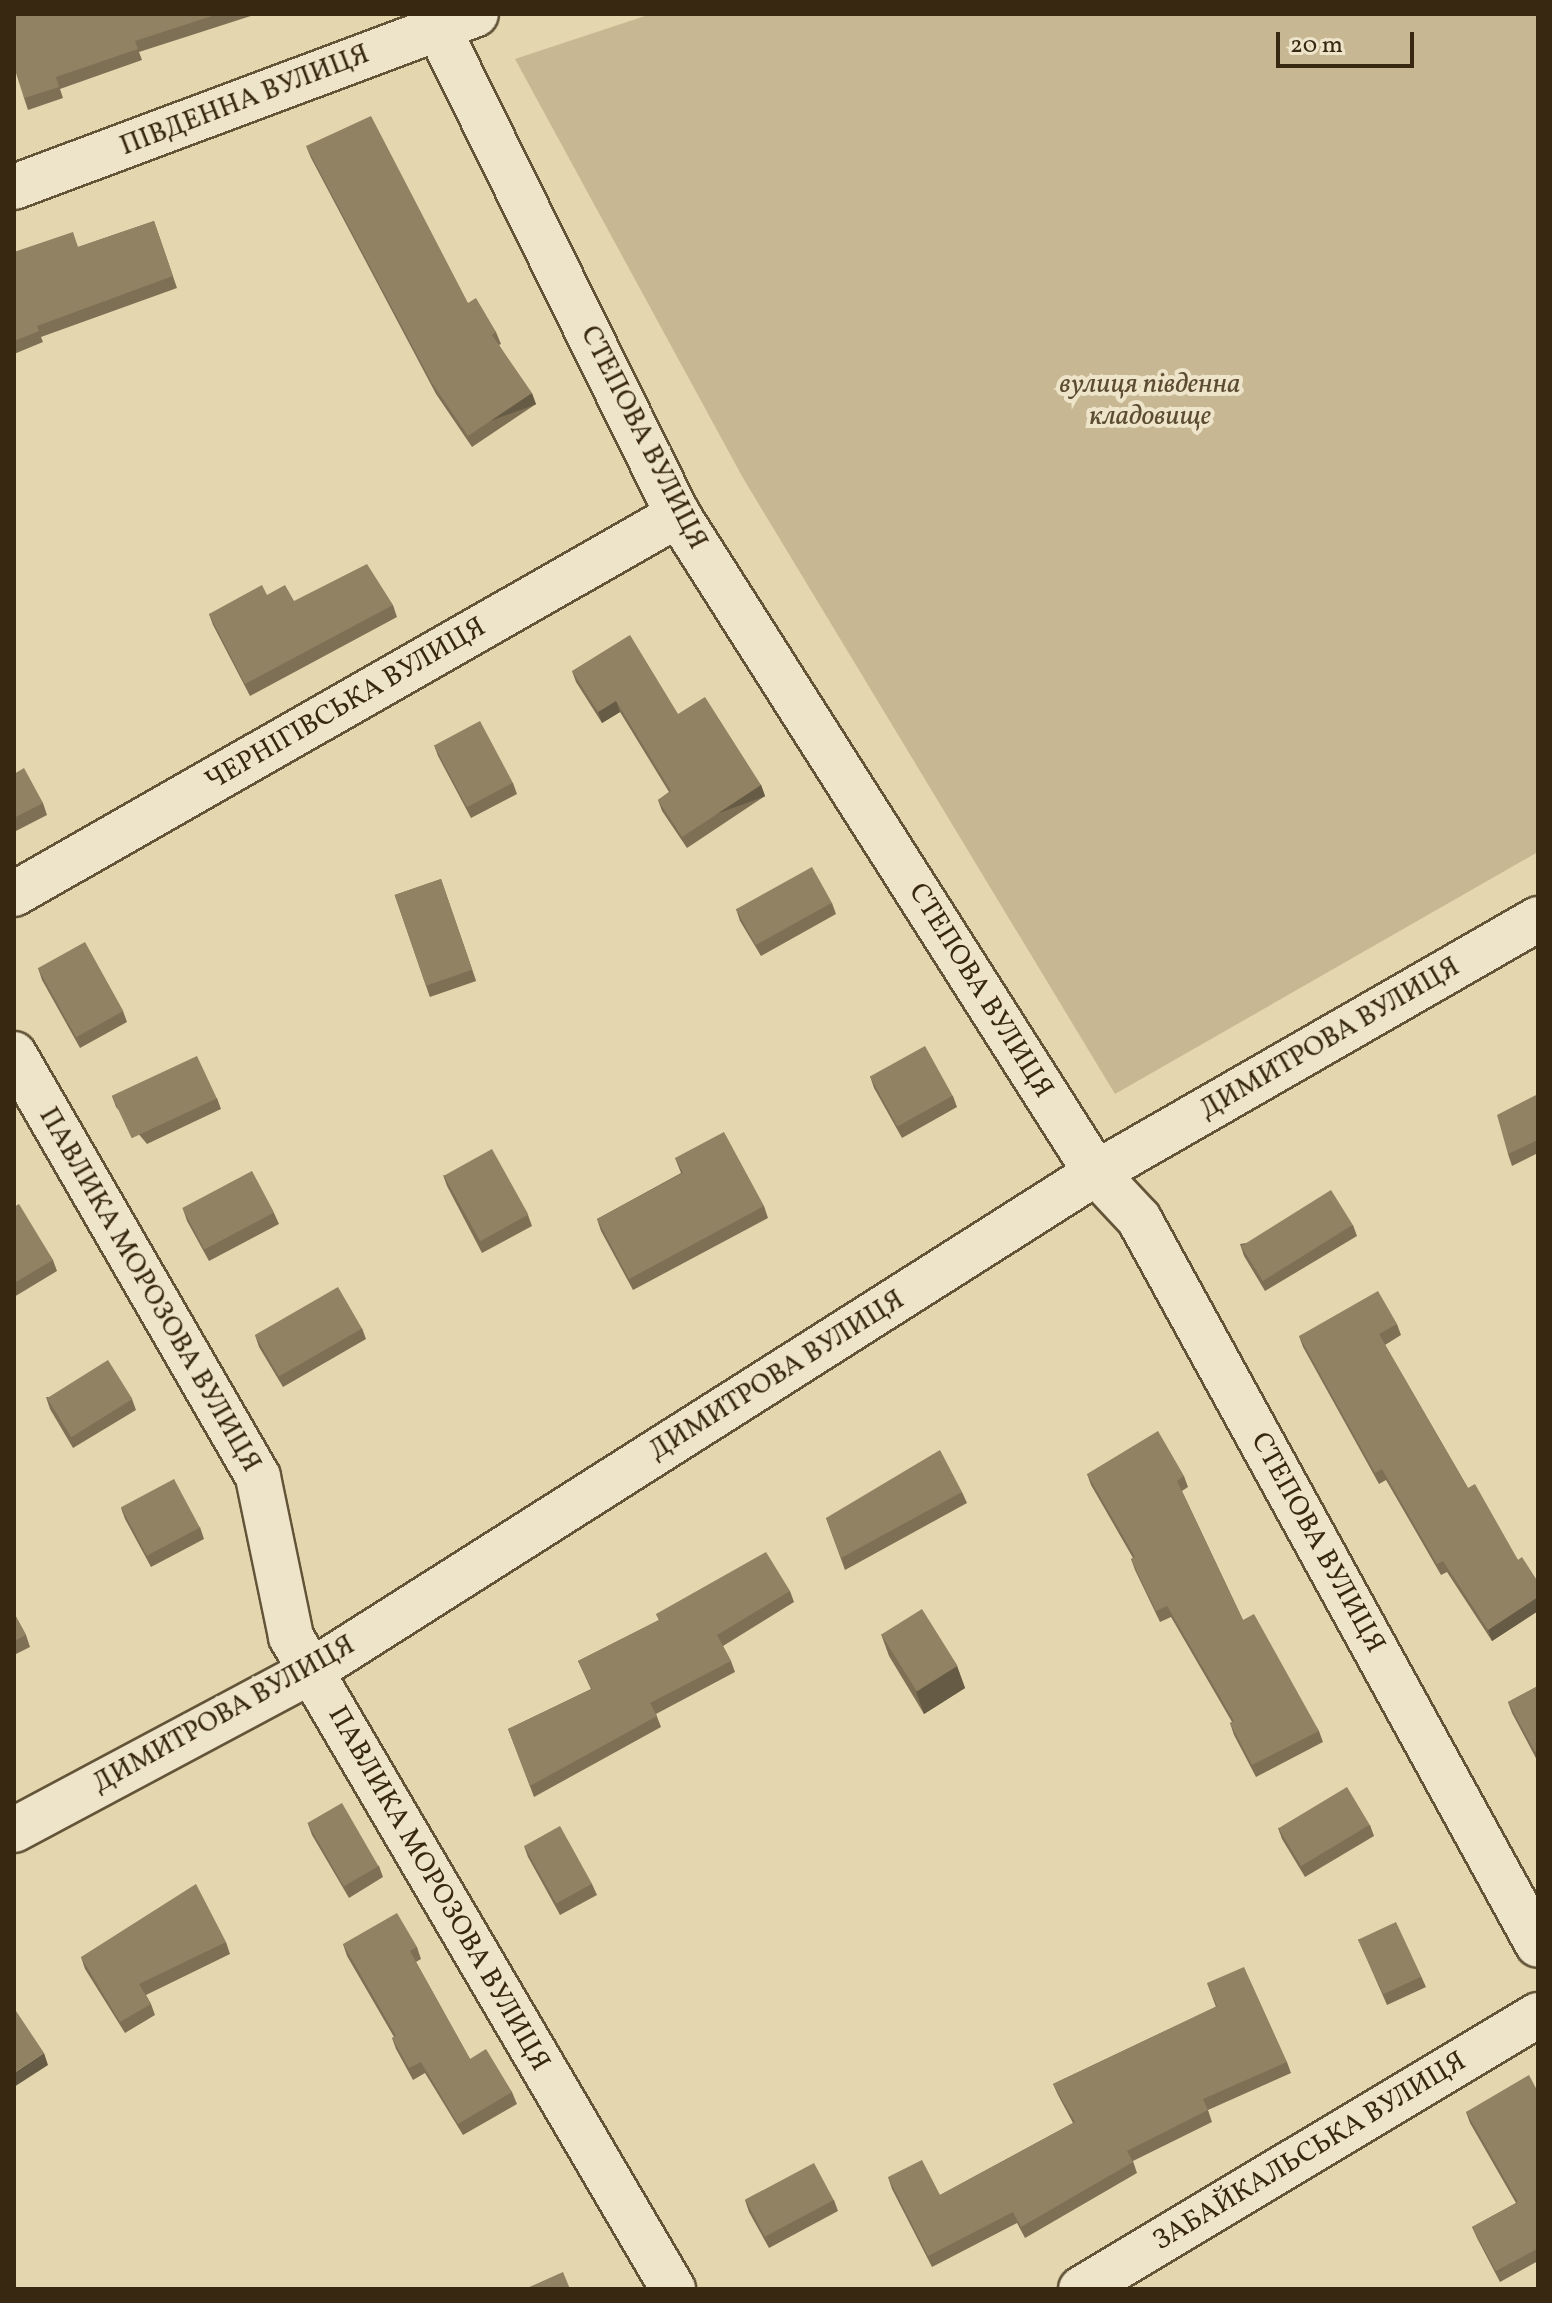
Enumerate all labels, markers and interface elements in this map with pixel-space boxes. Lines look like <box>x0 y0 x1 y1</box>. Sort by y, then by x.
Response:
scale bar <box>1280 16 1418 66</box>
text: 20 m <box>1290 29 1343 63</box>
street label: ПІВДЕННА ВУЛИЦЯ <box>116 38 374 164</box>
street label: СТЕПОВА ВУЛИЦЯ <box>572 321 714 555</box>
park label: вулиця південна кладовище <box>1060 368 1240 434</box>
street label: ЧЕРНІГІВСЬКА ВУЛИЦЯ <box>200 611 492 799</box>
street label: СТЕПОВА ВУЛИЦЯ <box>900 878 1060 1104</box>
street label: ДИМИТРОВА ВУЛИЦЯ <box>1194 951 1466 1127</box>
street label: ПАВЛИКА МОРОЗОВА ВУЛИЦЯ <box>31 1102 267 1478</box>
street label: ДИМИТРОВА ВУЛИЦЯ <box>643 1284 911 1468</box>
street label: СТЕПОВА ВУЛИЦЯ <box>1243 1427 1391 1659</box>
street label: ДИМИТРОВА ВУЛИЦЯ <box>87 1629 361 1801</box>
street label: ПАВЛИКА МОРОЗОВА ВУЛИЦЯ <box>320 1701 556 2077</box>
street label: ЗАБАЙКАЛЬСЬКА ВУЛИЦЯ <box>1148 2045 1472 2259</box>

